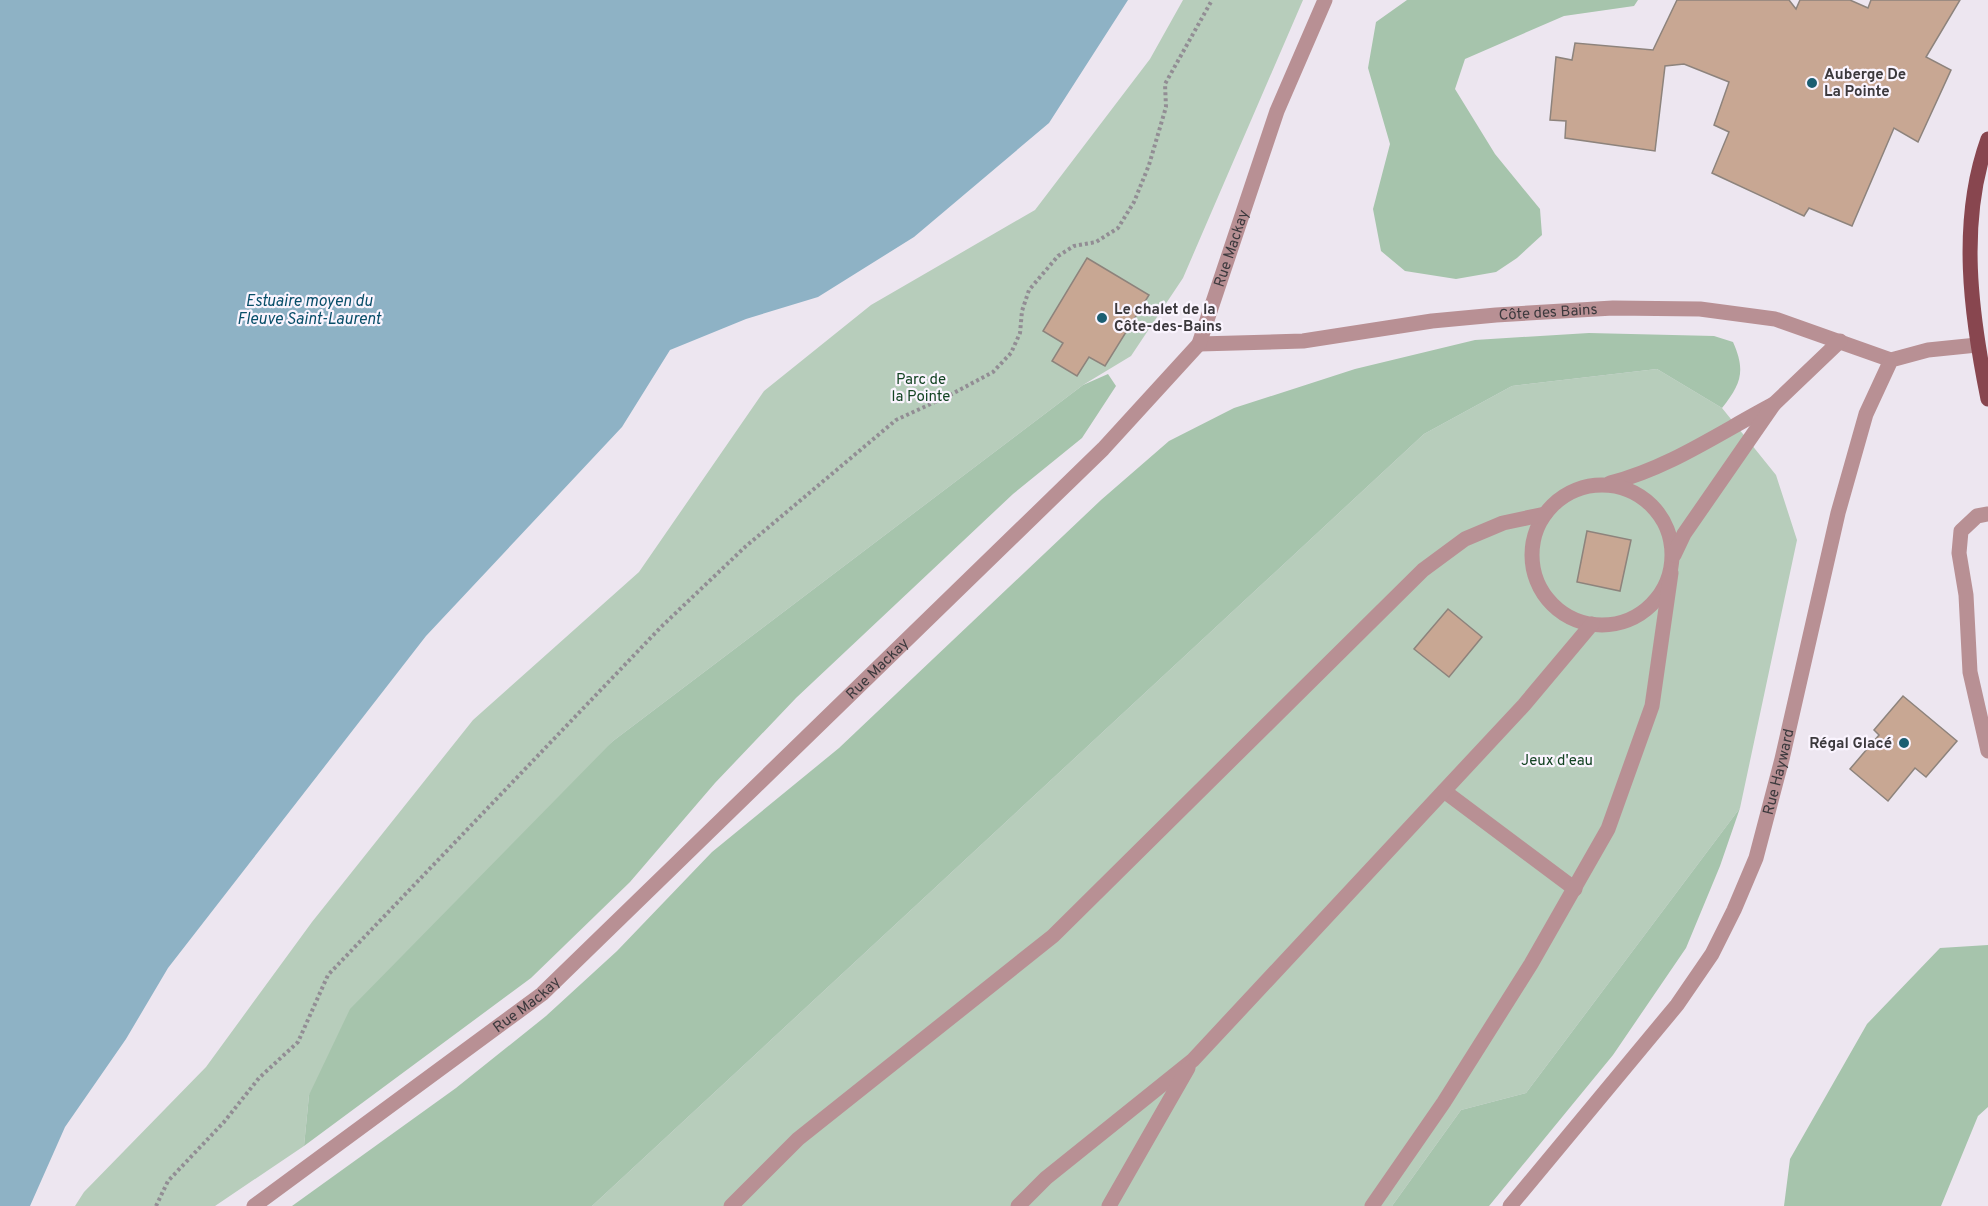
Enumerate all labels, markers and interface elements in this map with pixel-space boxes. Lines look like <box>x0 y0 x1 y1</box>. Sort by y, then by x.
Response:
place label: Auberge De La Pointe <box>1824 66 1906 102</box>
marker: Auberge De La Pointe <box>1805 76 1819 90</box>
street label: Rue Mackay <box>1211 208 1254 290</box>
water label: Estuaire moyen du Fleuve Saint-Laurent <box>237 292 382 330</box>
place label: Le chalet de la Côte-des-Bains <box>1114 301 1222 337</box>
street label: Côte des Bains <box>1498 301 1598 326</box>
marker: Le chalet de la Côte-des-Bains <box>1095 311 1109 325</box>
park label: Parc de la Pointe <box>892 371 950 407</box>
street label: Rue Mackay <box>843 635 914 704</box>
street label: Rue Hayward <box>1760 727 1800 817</box>
place label: Régal Glacé <box>1809 735 1892 754</box>
marker: Régal Glacé <box>1897 736 1911 750</box>
park label: Jeux d'eau <box>1521 752 1593 771</box>
street label: Rue Mackay <box>490 973 565 1038</box>

